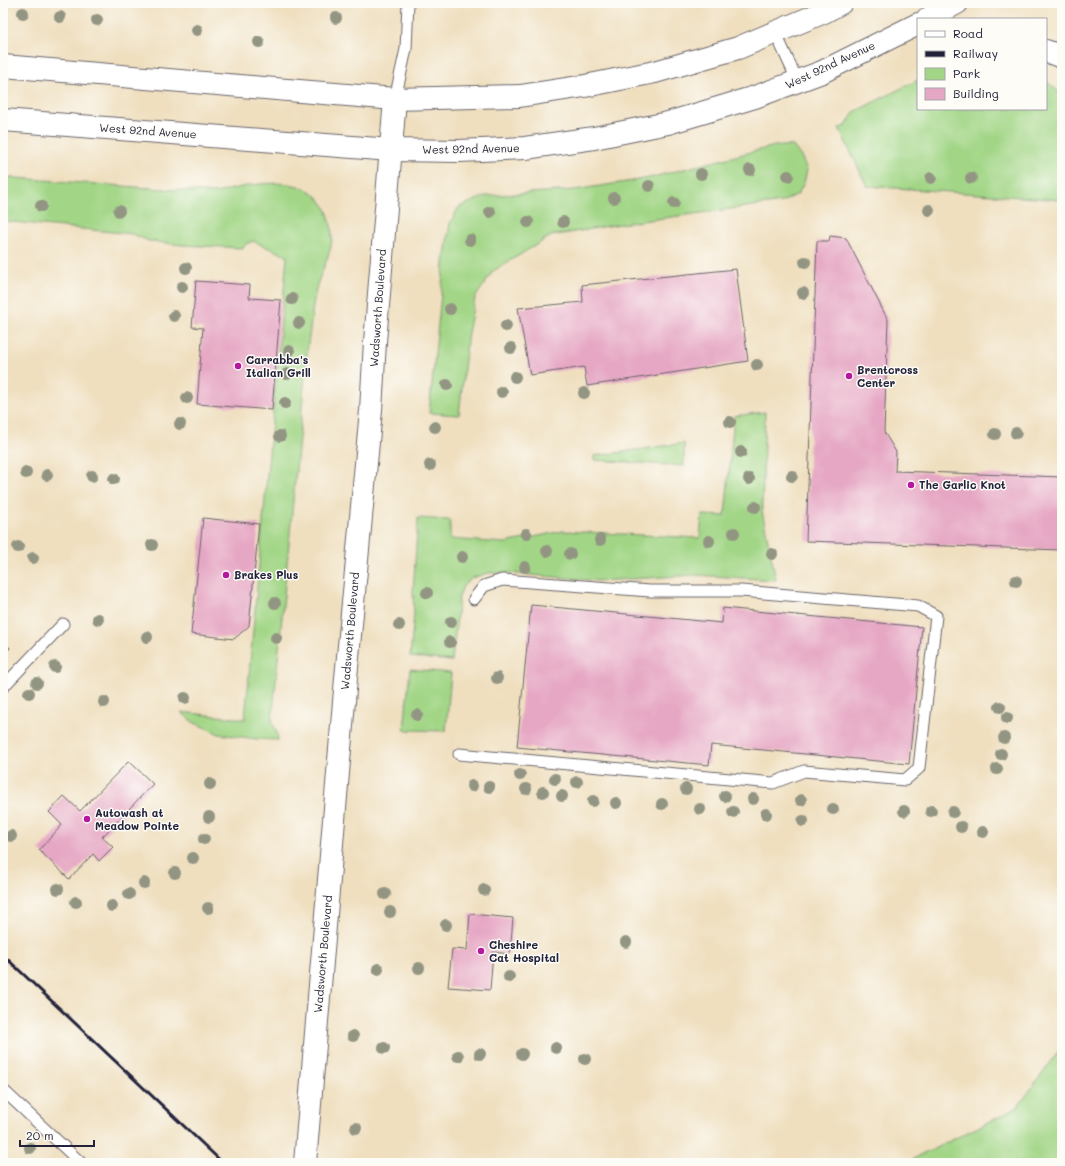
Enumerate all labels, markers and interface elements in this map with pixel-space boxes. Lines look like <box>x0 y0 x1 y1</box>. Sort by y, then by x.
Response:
legend <box>917 18 1047 110</box>
text: Road <box>953 25 983 41</box>
street label: West 92nd Avenue <box>782 37 877 92</box>
text: Railway <box>953 45 998 61</box>
text: Park <box>953 65 980 81</box>
text: Building <box>953 85 999 101</box>
street label: West 92nd Avenue <box>99 120 197 141</box>
street label: West 92nd Avenue <box>422 140 520 157</box>
street label: Wadsworth Boulevard <box>366 249 389 367</box>
place label: Carrabba's Italian Grill <box>246 352 311 380</box>
marker: Carrabba's Italian Grill <box>233 361 243 371</box>
place label: Brentcross Center <box>857 362 918 390</box>
marker: Brentcross Center <box>844 371 854 381</box>
place label: The Garlic Knot <box>919 477 1006 492</box>
marker: The Garlic Knot <box>906 480 916 490</box>
place label: Brakes Plus <box>234 567 299 582</box>
marker: Brakes Plus <box>221 570 231 580</box>
street label: Wadsworth Boulevard <box>337 571 362 690</box>
place label: Autowash at Meadow Pointe <box>95 805 179 833</box>
marker: Autowash at Meadow Pointe <box>82 814 92 824</box>
street label: Wadsworth Boulevard <box>310 894 335 1013</box>
place label: Cheshire Cat Hospital <box>489 937 559 965</box>
marker: Cheshire Cat Hospital <box>476 946 486 956</box>
scale bar <box>20 1122 94 1148</box>
text: 20 m <box>26 1127 54 1143</box>

